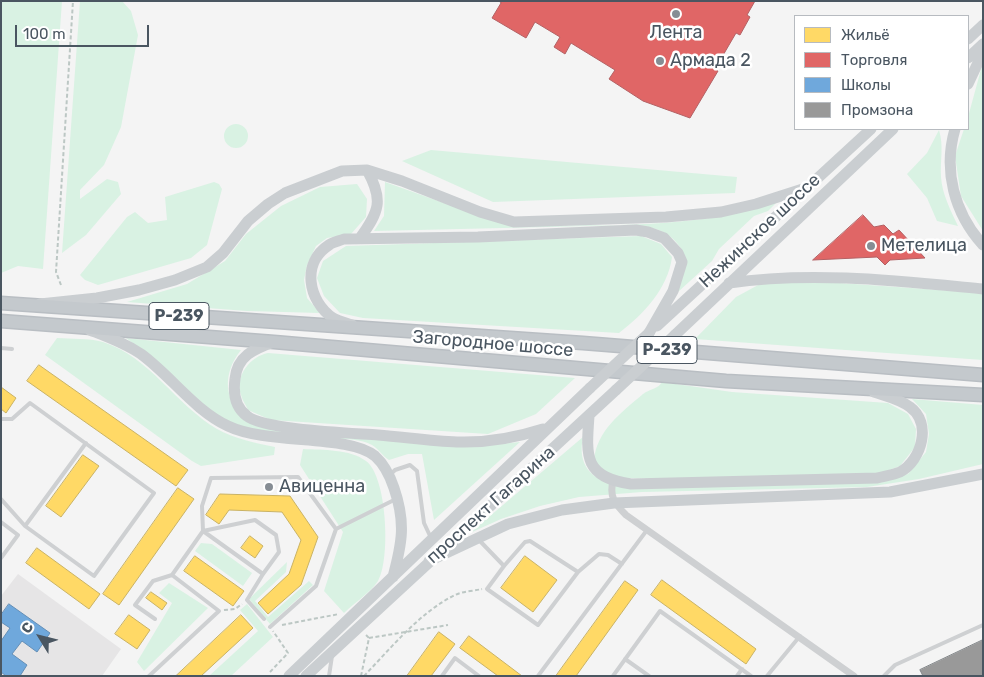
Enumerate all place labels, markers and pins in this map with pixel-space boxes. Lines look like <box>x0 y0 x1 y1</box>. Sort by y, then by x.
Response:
marker: Лента <box>670 8 682 20</box>
place label: Лента <box>650 22 702 44</box>
place label: Армада 2 <box>670 50 751 72</box>
marker: Армада 2 <box>654 55 666 67</box>
place label: Метелица <box>881 235 967 257</box>
marker: Метелица <box>865 240 877 252</box>
place label: Авиценна <box>279 476 365 498</box>
marker: Авиценна <box>263 481 275 493</box>

